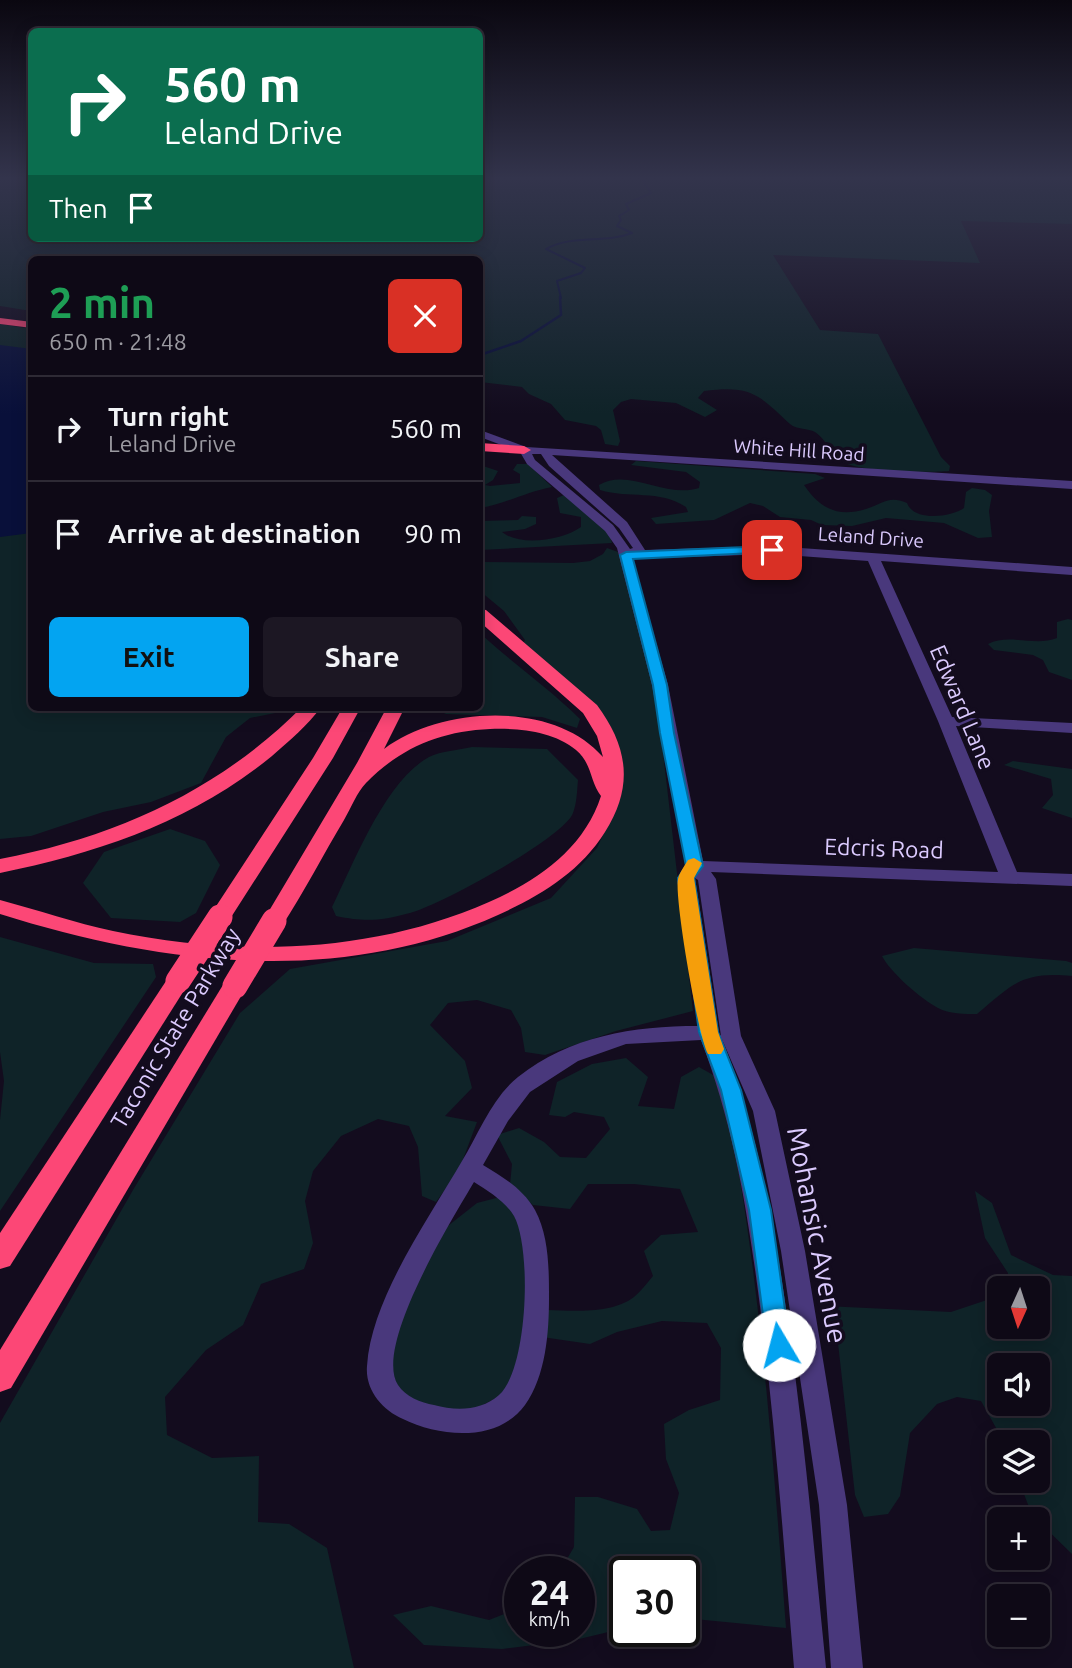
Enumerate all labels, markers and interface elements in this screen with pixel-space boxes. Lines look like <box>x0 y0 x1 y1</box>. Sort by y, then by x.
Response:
icon: right <box>49 56 140 147</box>
text: 560 m <box>164 56 301 111</box>
text: Leland Drive <box>164 114 343 150</box>
icon: arrive <box>122 189 160 227</box>
text: Then <box>49 194 108 223</box>
text: 2 min <box>49 279 155 326</box>
button: close <box>388 279 462 353</box>
text: 650 m · 21:48 <box>49 329 187 354</box>
text: Turn right <box>108 402 229 431</box>
icon: right <box>49 410 87 448</box>
text: 560 m <box>390 414 462 443</box>
text: Leland Drive <box>108 431 237 456</box>
street label: White Hill Road <box>733 434 865 466</box>
icon: arrive <box>49 515 87 553</box>
text: Arrive at destination <box>108 519 361 548</box>
text: 90 m <box>404 519 462 548</box>
pin <box>742 520 802 580</box>
street label: Leland Drive <box>817 522 925 552</box>
icon: arrive <box>753 531 791 569</box>
button: Exit <box>49 617 249 697</box>
button: Share <box>263 617 462 697</box>
street label: Edward Lane <box>926 641 1000 773</box>
street label: Edcris Road <box>824 833 944 863</box>
street label: Taconic State Parkway <box>105 924 245 1132</box>
street label: Mohansic Avenue <box>782 1124 854 1346</box>
north arrow <box>987 1276 1050 1339</box>
map controls <box>987 1276 1050 1647</box>
position arrow <box>742 1308 816 1382</box>
button: sound <box>987 1353 1050 1416</box>
button: layers <box>987 1430 1050 1493</box>
button: + <box>987 1507 1050 1570</box>
speed limit sign: 30 <box>609 1556 700 1647</box>
text: 24 <box>530 1572 569 1612</box>
button: − <box>987 1584 1050 1647</box>
text: km/h <box>529 1609 570 1629</box>

